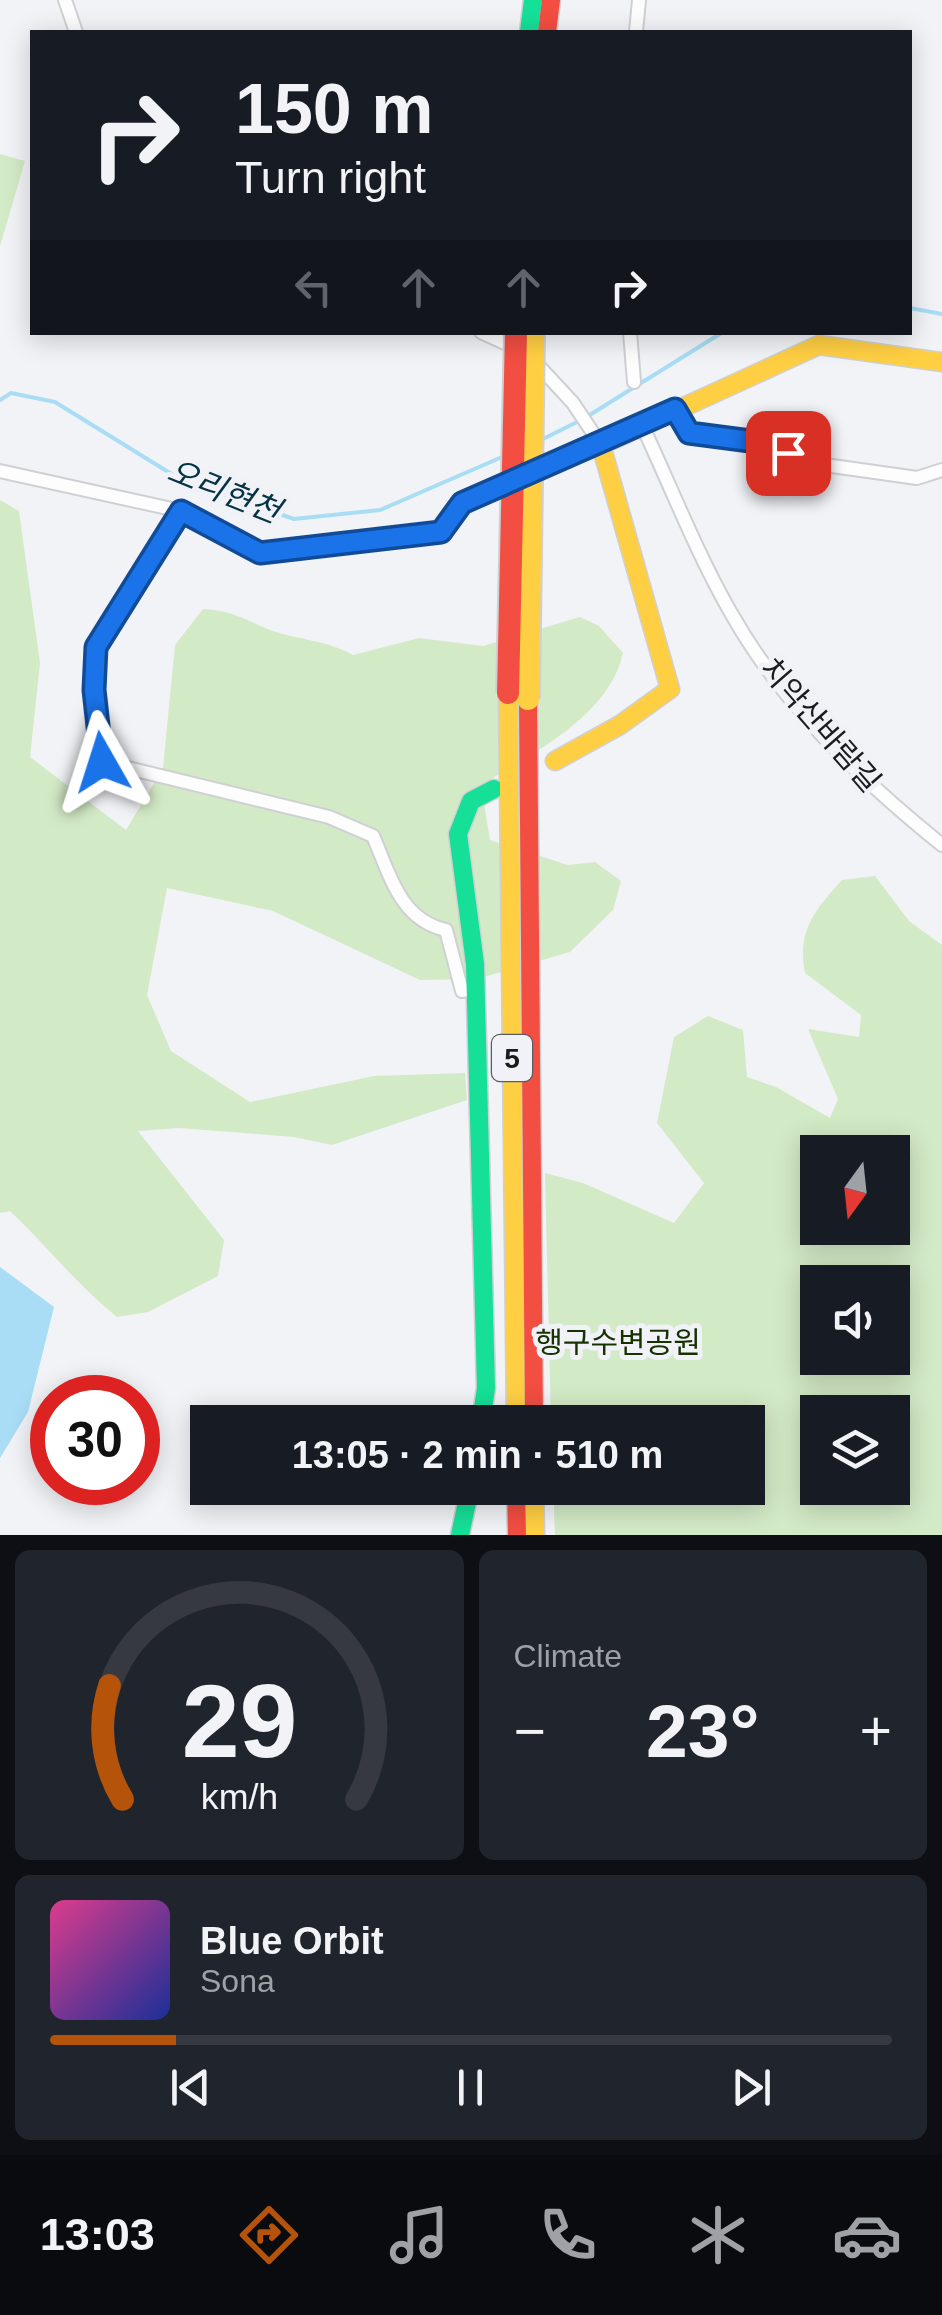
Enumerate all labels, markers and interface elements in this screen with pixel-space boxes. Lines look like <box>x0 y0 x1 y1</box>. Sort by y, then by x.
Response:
icon: right <box>70 70 200 200</box>
text: 150 m <box>235 70 433 148</box>
text: Turn right <box>235 152 426 203</box>
icon: left <box>286 260 341 315</box>
icon: ahead <box>391 260 446 315</box>
icon: ahead <box>496 260 551 315</box>
icon: right <box>601 260 656 315</box>
pin <box>746 411 831 496</box>
icon: arrive <box>761 426 816 481</box>
water label: 오리현천 <box>163 452 289 531</box>
street label: 치악산바람길 <box>754 651 887 798</box>
position arrow <box>50 710 154 814</box>
road number: 5 <box>492 1035 532 1081</box>
north arrow <box>800 1135 910 1245</box>
map controls <box>800 1135 910 1505</box>
button: sound <box>800 1265 910 1375</box>
park label: 행구수변공원 <box>535 1326 701 1359</box>
speed limit sign: 30 <box>30 1375 160 1505</box>
button: layers <box>800 1395 910 1505</box>
text: 13:05 · 2 min · 510 m <box>292 1434 663 1476</box>
text: Climate <box>514 1638 622 1674</box>
text: 29 <box>181 1663 297 1779</box>
text: 23° <box>646 1689 759 1773</box>
text: − <box>514 1700 546 1762</box>
text: + <box>860 1700 892 1762</box>
text: km/h <box>201 1777 278 1817</box>
text: Blue Orbit <box>200 1920 384 1962</box>
text: Sona <box>200 1963 275 1999</box>
icon: previous <box>163 2060 218 2115</box>
icon: pause <box>443 2060 498 2115</box>
icon: next <box>724 2060 779 2115</box>
icon: directions <box>234 2200 304 2270</box>
icon: music <box>384 2200 454 2270</box>
icon: phone <box>533 2200 603 2270</box>
icon: climate <box>683 2200 753 2270</box>
icon: car <box>832 2200 902 2270</box>
text: 13:03 <box>40 2209 155 2260</box>

